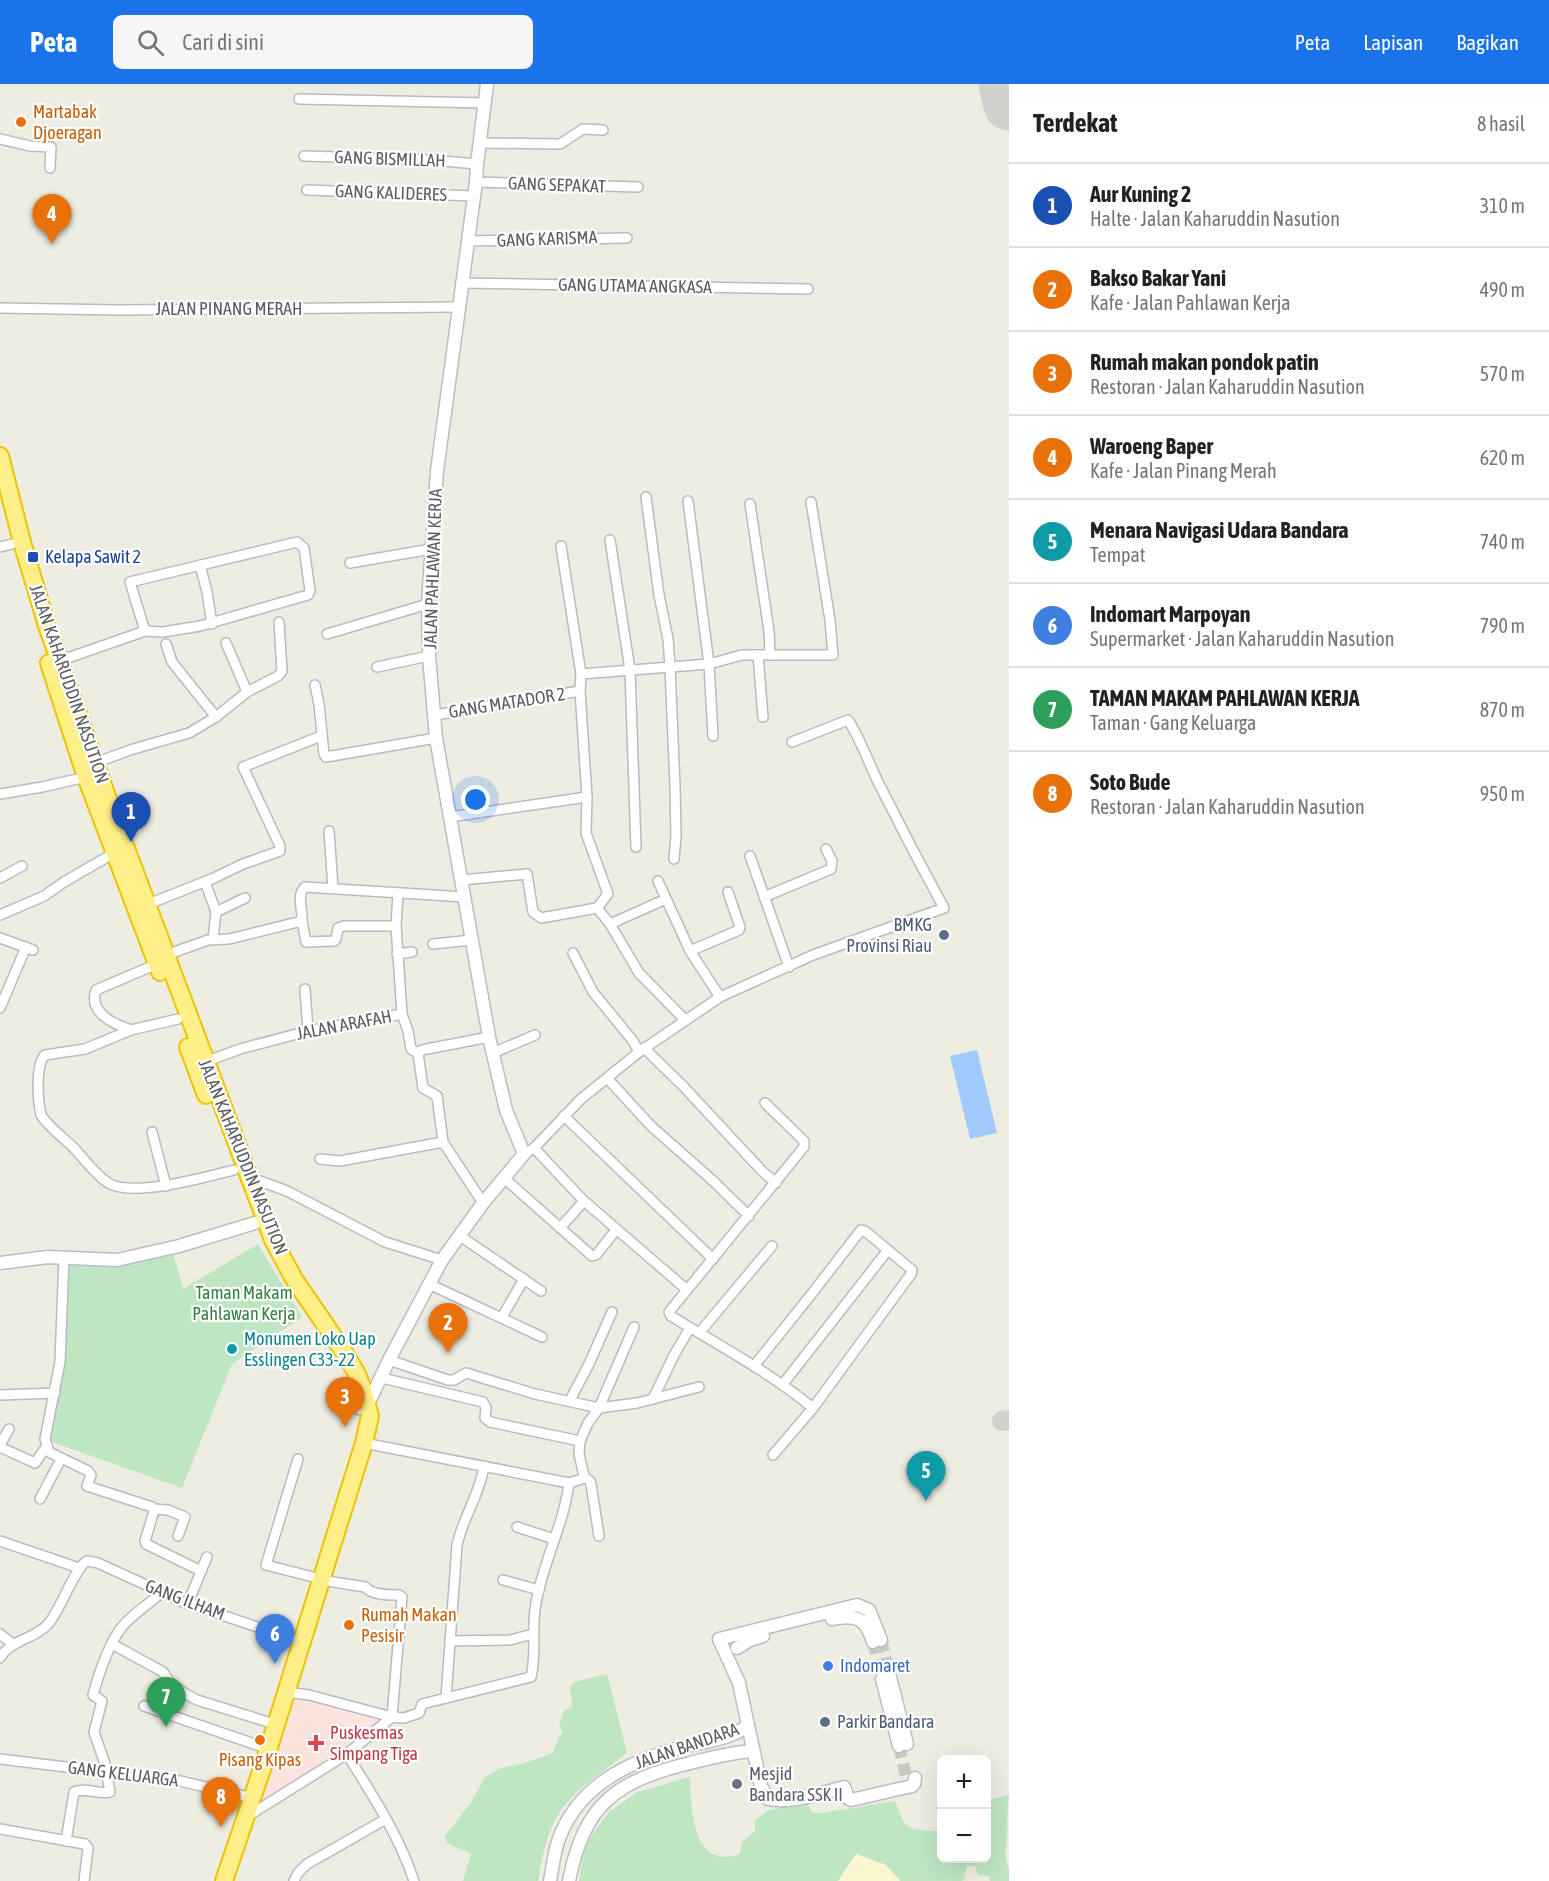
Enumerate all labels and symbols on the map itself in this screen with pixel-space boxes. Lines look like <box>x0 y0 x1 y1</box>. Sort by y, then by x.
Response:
place label: Martabak Djoeragan <box>33 101 102 143</box>
marker: Martabak Djoeragan <box>14 115 28 129</box>
street label: GANG BISMILLAH <box>334 146 446 171</box>
street label: GANG SEPAKAT <box>508 172 606 197</box>
street label: GANG KALIDERES <box>335 180 448 205</box>
pin: 4 <box>32 194 72 244</box>
street label: GANG KARISMA <box>496 226 598 251</box>
street label: GANG UTAMA ANGKASA <box>558 274 712 297</box>
street label: JALAN PINANG MERAH <box>156 298 302 319</box>
street label: JALAN PAHLAWAN KERJA <box>419 488 446 650</box>
place label: Kelapa Sawit 2 <box>45 546 141 567</box>
marker: Kelapa Sawit 2 <box>26 550 40 564</box>
street label: JALAN KAHARUDDIN NASUTION <box>26 582 113 786</box>
street label: GANG MATADOR 2 <box>447 683 567 722</box>
your location <box>461 785 490 814</box>
pin: 1 <box>112 792 150 842</box>
place label: BMKG Provinsi Riau <box>846 914 932 956</box>
marker: BMKG Provinsi Riau <box>937 928 951 942</box>
street label: JALAN ARAFAH <box>295 1005 393 1044</box>
street label: JALAN KAHARUDDIN NASUTION <box>195 1056 292 1258</box>
park label: Taman Makam Pahlawan Kerja <box>192 1282 296 1324</box>
pin: 2 <box>428 1304 468 1353</box>
place label: Monumen Loko Uap Esslingen C33-22 <box>244 1328 376 1370</box>
marker: Monumen Loko Uap Esslingen C33-22 <box>225 1342 239 1356</box>
pin: 3 <box>326 1378 364 1427</box>
pin: 5 <box>906 1452 946 1501</box>
street label: GANG ILHAM <box>142 1575 228 1624</box>
place label: Rumah Makan Pesisir <box>361 1604 457 1646</box>
pin: 6 <box>256 1614 294 1664</box>
marker: Rumah Makan Pesisir <box>342 1618 356 1632</box>
place label: Indomaret <box>840 1655 910 1676</box>
marker: Indomaret <box>821 1659 835 1673</box>
pin: 7 <box>146 1678 186 1727</box>
place label: Parkir Bandara <box>837 1711 934 1732</box>
marker: Parkir Bandara <box>818 1715 832 1729</box>
street label: JALAN BANDARA <box>632 1718 742 1773</box>
place label: Puskesmas Simpang Tiga <box>330 1722 418 1764</box>
marker: Pisang Kipas <box>253 1733 267 1747</box>
marker: Puskesmas Simpang Tiga <box>307 1734 325 1752</box>
place label: Pisang Kipas <box>219 1749 301 1770</box>
street label: GANG KELUARGA <box>67 1756 180 1791</box>
place label: Mesjid Bandara SSK II <box>749 1763 843 1805</box>
marker: Mesjid Bandara SSK II <box>730 1777 744 1791</box>
pin: 8 <box>202 1778 240 1827</box>

